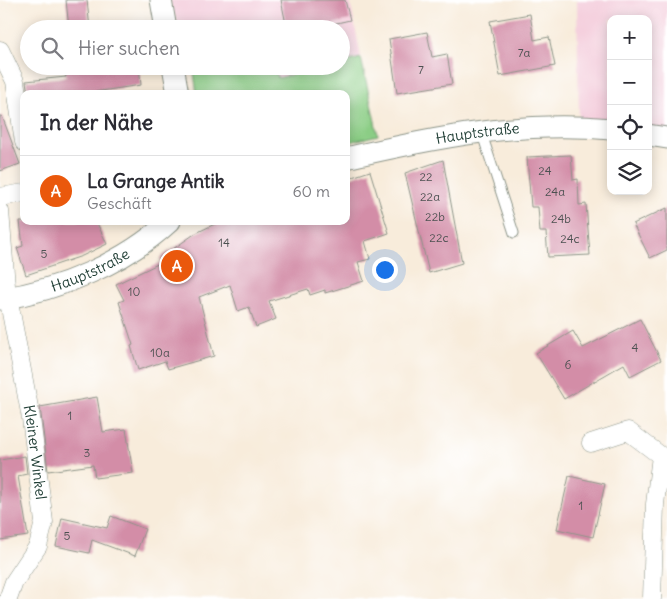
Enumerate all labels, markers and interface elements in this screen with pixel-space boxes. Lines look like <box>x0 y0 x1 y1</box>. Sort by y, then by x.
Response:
map controls <box>607 15 652 195</box>
button: + <box>607 15 652 60</box>
search box <box>20 20 350 75</box>
icon: search <box>38 34 66 62</box>
text: Hier suchen <box>78 36 180 60</box>
house number: 7a <box>518 45 531 60</box>
button: − <box>607 60 652 105</box>
house number: 7 <box>418 62 424 77</box>
button: locate <box>607 105 652 150</box>
text: In der Nähe <box>40 109 153 136</box>
street label: Hauptstraße <box>434 118 520 148</box>
button: layers <box>607 150 652 195</box>
house number: 24 <box>538 163 552 178</box>
text: La Grange Antik <box>87 169 224 193</box>
house number: 22 <box>419 169 433 184</box>
text: A <box>51 181 61 201</box>
text: 60 m <box>292 181 330 201</box>
house number: 24a <box>545 184 565 199</box>
house number: 22a <box>420 189 440 204</box>
text: Geschäft <box>87 193 152 213</box>
house number: 22b <box>425 209 445 224</box>
house number: 24b <box>551 211 571 226</box>
house number: 22c <box>429 230 449 245</box>
house number: 24c <box>560 231 580 246</box>
house number: 14 <box>218 235 230 250</box>
street label: Hauptstraße <box>48 244 133 296</box>
house number: 5 <box>41 246 48 261</box>
pin: A <box>161 247 193 285</box>
your location <box>372 257 398 283</box>
house number: 10 <box>128 284 140 299</box>
house number: 4 <box>632 340 639 355</box>
house number: 10a <box>150 345 170 360</box>
house number: 6 <box>565 357 572 372</box>
street label: Kleiner Winkel <box>20 403 51 501</box>
house number: 1 <box>68 408 72 423</box>
house number: 3 <box>84 445 91 460</box>
house number: 1 <box>579 498 583 513</box>
house number: 5 <box>64 528 71 543</box>

